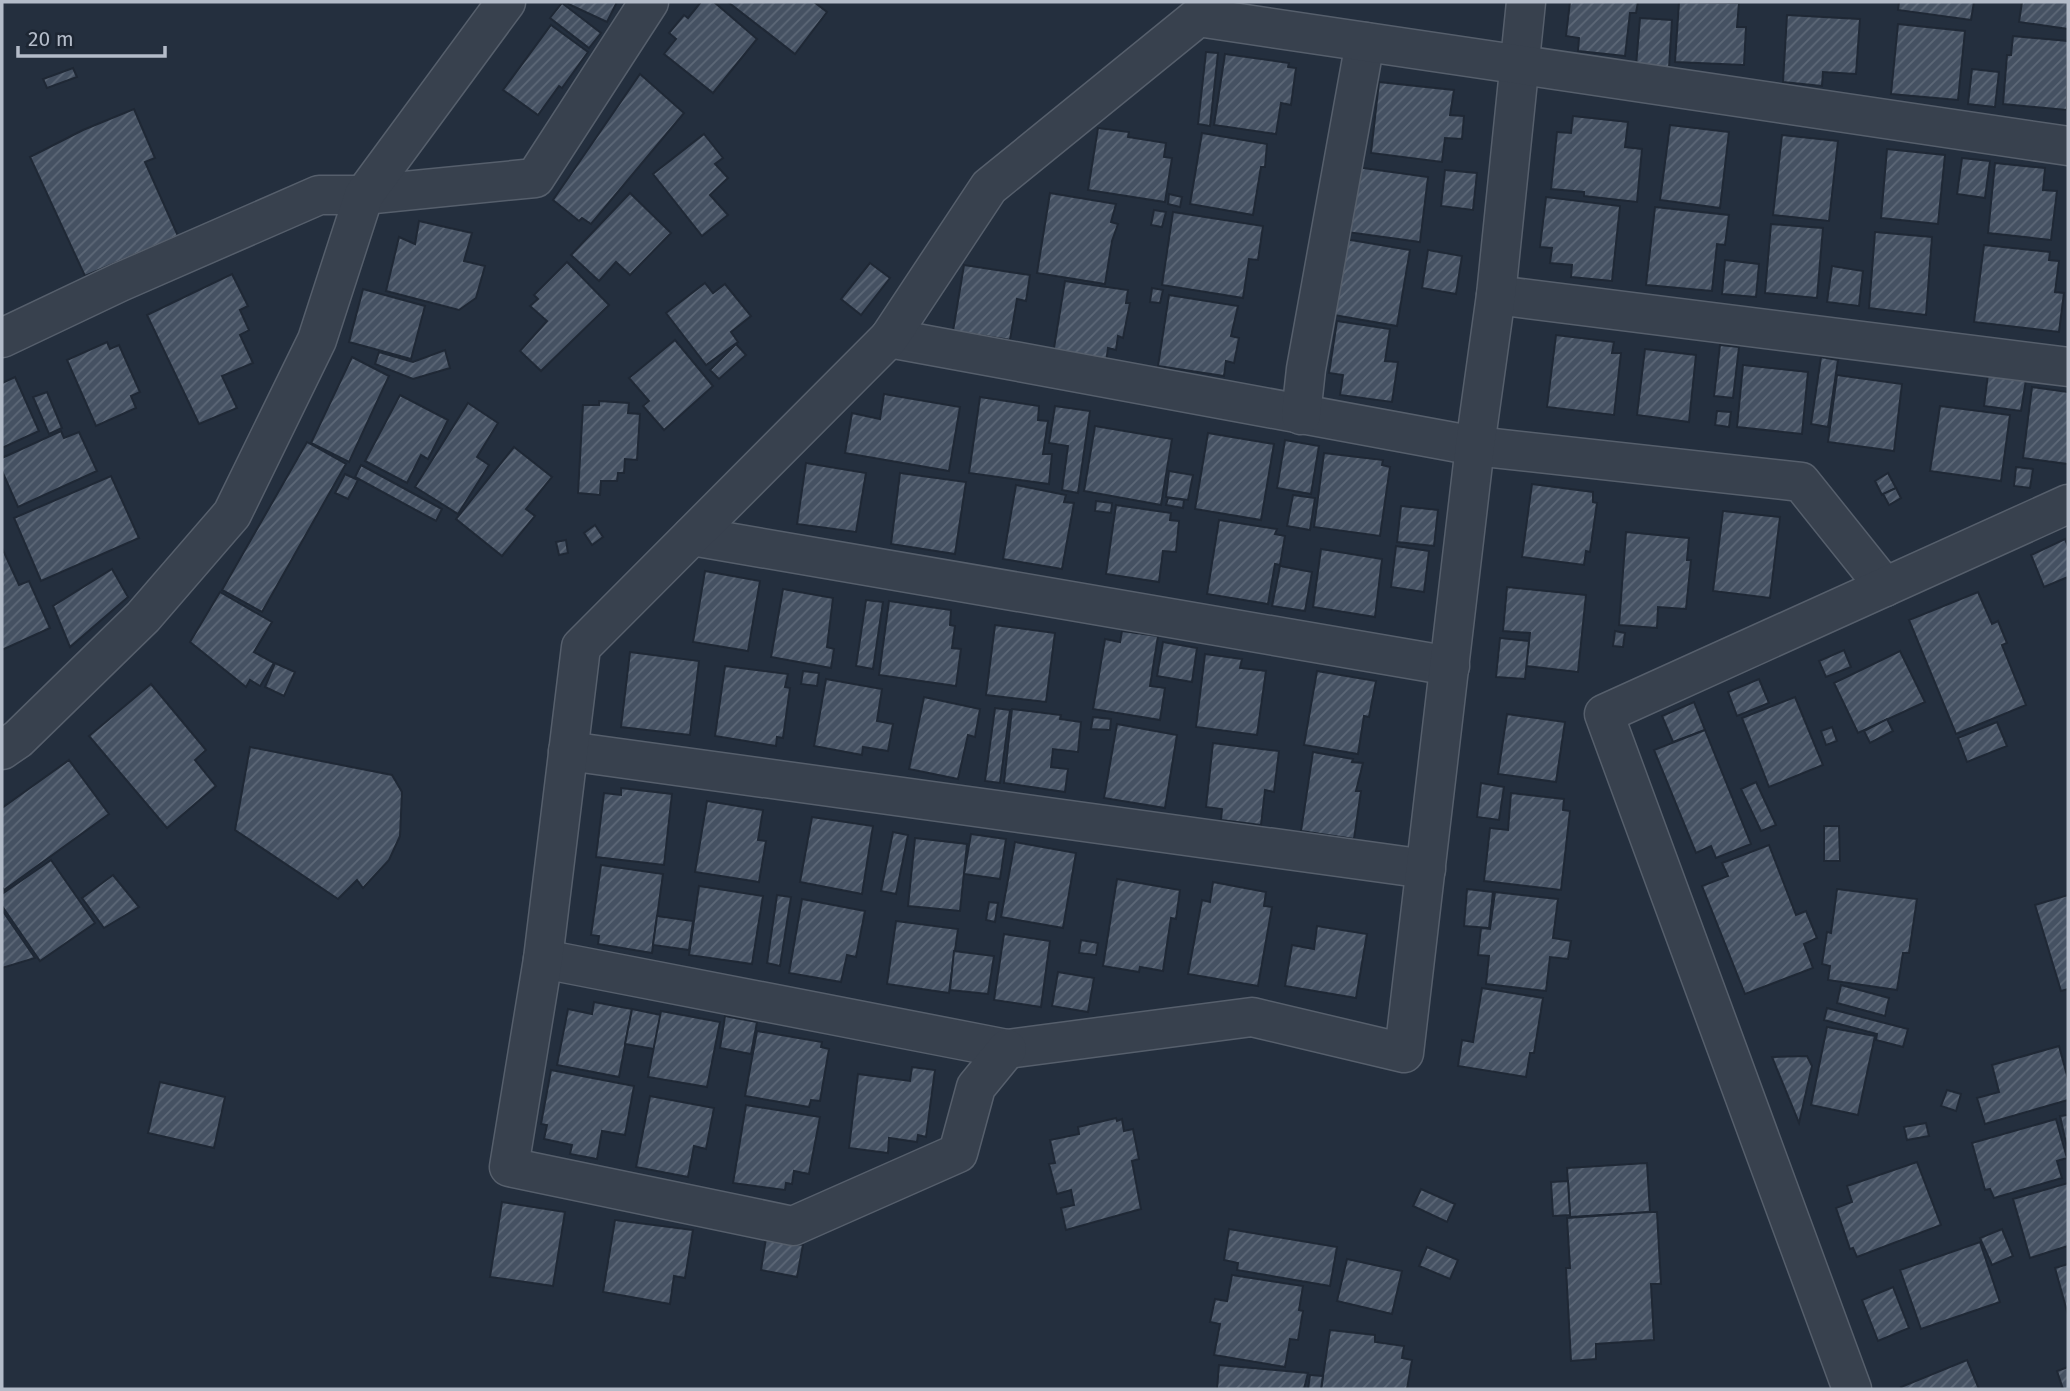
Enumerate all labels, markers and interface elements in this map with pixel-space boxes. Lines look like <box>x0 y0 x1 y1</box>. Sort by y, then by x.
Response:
scale bar <box>18 14 164 58</box>
text: 20 m <box>28 26 74 52</box>

